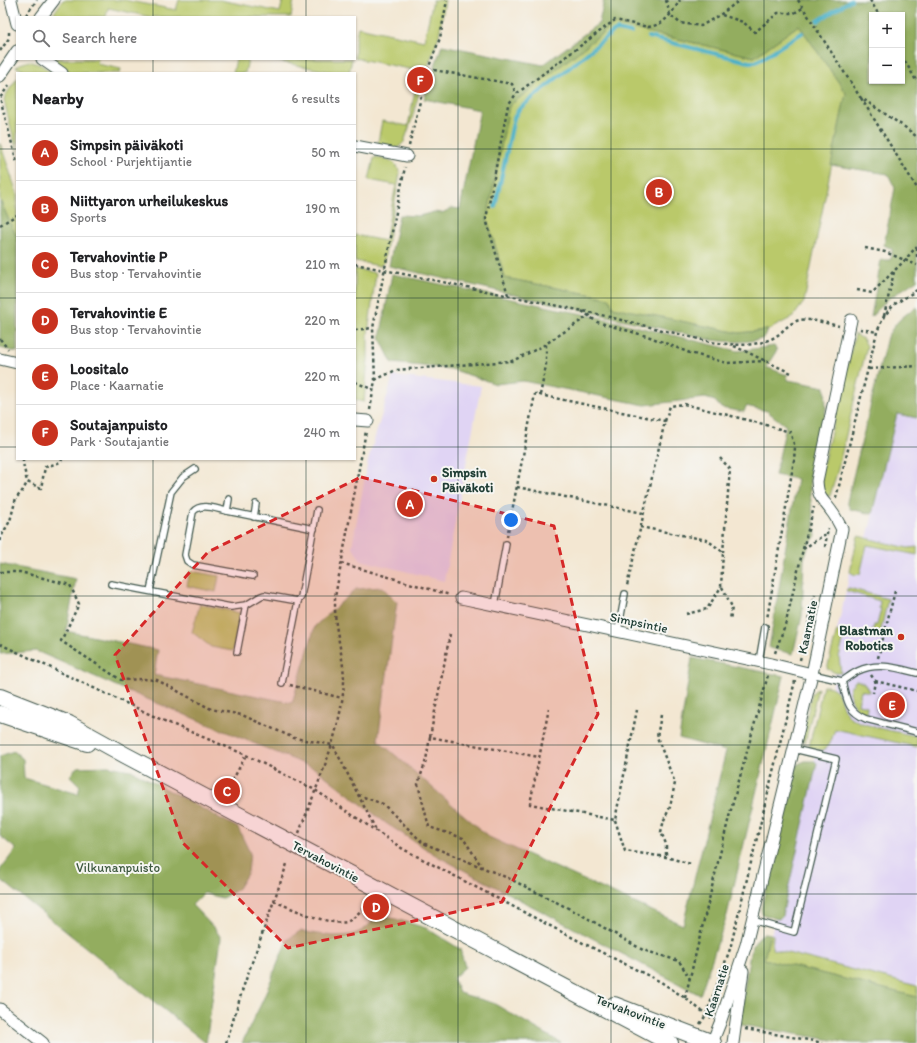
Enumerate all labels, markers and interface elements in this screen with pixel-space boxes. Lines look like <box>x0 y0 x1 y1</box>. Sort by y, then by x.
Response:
map controls <box>869 12 905 84</box>
button: + <box>869 12 905 48</box>
search box <box>16 16 356 60</box>
icon: search <box>30 27 52 49</box>
text: Search here <box>62 29 137 47</box>
button: − <box>869 48 905 84</box>
pin: F <box>407 65 433 95</box>
text: Nearby <box>32 88 84 108</box>
text: 6 results <box>292 91 340 106</box>
text: Simpsin päiväkoti <box>70 136 183 154</box>
text: A <box>41 145 49 160</box>
text: 50 m <box>311 145 340 160</box>
text: School · Purjehtijantie <box>70 154 192 169</box>
pin: B <box>646 177 672 207</box>
text: Niittyaron urheilukeskus <box>70 192 228 210</box>
text: B <box>41 201 49 216</box>
text: 190 m <box>305 201 340 216</box>
text: Sports <box>70 210 106 225</box>
text: Tervahovintie P <box>70 248 167 266</box>
text: C <box>41 257 49 272</box>
text: 210 m <box>305 257 340 272</box>
text: Bus stop · Tervahovintie <box>70 266 201 281</box>
text: Tervahovintie E <box>70 304 167 322</box>
text: D <box>41 313 49 328</box>
text: 220 m <box>304 313 340 328</box>
text: Bus stop · Tervahovintie <box>70 322 201 337</box>
text: Loositalo <box>70 360 129 378</box>
text: E <box>41 369 49 384</box>
text: 220 m <box>304 369 340 384</box>
text: Place · Kaarnatie <box>70 378 164 393</box>
text: Soutajanpuisto <box>70 416 168 434</box>
text: F <box>42 425 48 440</box>
text: 240 m <box>303 425 340 440</box>
text: Park · Soutajantie <box>70 434 169 449</box>
place label: Simpsin Päiväkoti <box>442 465 493 495</box>
marker: Simpsin Päiväkoti <box>429 474 439 484</box>
pin: A <box>397 489 423 519</box>
your location <box>501 510 521 530</box>
street label: Kaarnatie <box>794 599 821 655</box>
street label: Simpsintie <box>609 609 669 636</box>
place label: Blastman Robotics <box>839 623 894 653</box>
marker: Blastman Robotics <box>896 632 906 642</box>
pin: E <box>879 690 905 720</box>
pin: C <box>214 776 240 806</box>
street label: Tervahovintie <box>290 837 362 885</box>
park label: Vilkunanpuisto <box>76 860 160 875</box>
pin: D <box>363 892 389 922</box>
street label: Kaarnatie <box>701 962 732 1018</box>
street label: Tervahovintie <box>594 991 668 1032</box>

